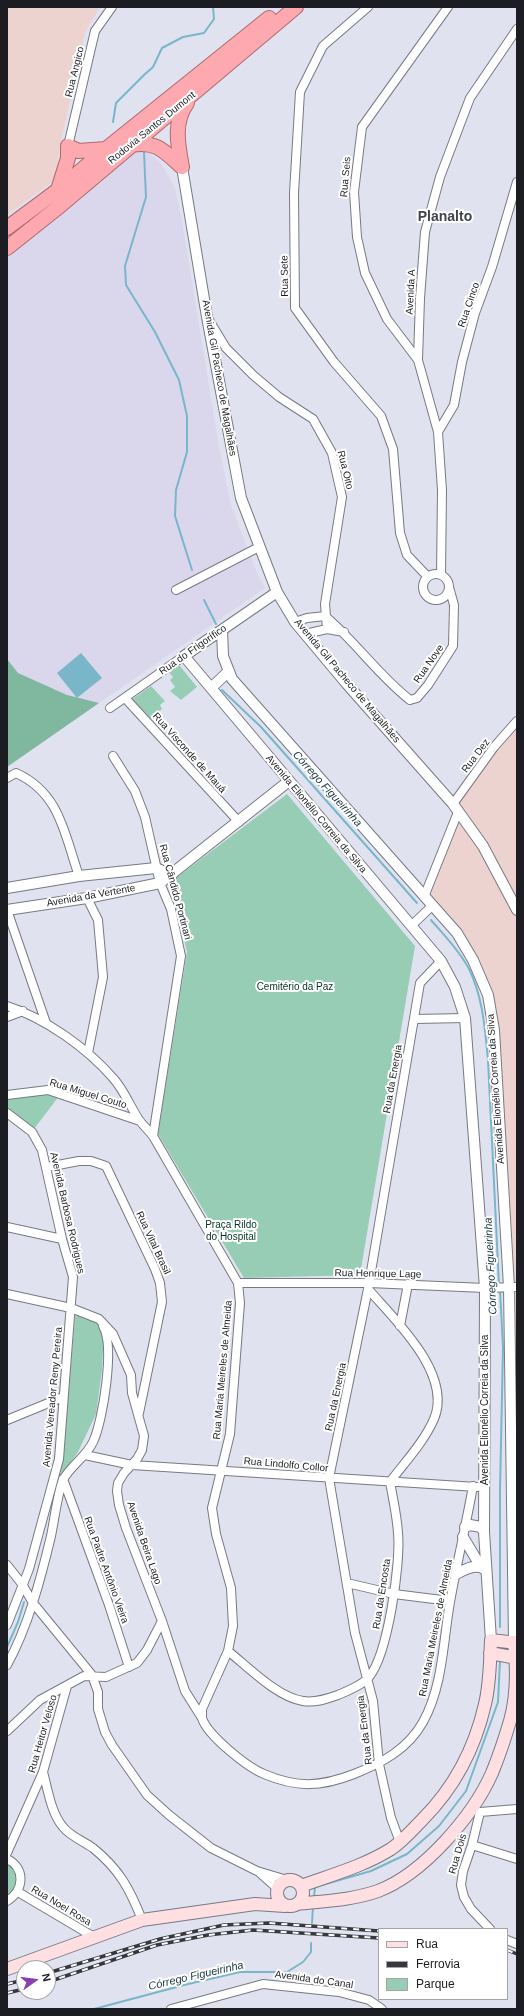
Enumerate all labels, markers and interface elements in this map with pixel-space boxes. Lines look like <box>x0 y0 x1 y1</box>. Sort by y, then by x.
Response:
street label: Rua Angico <box>63 45 87 99</box>
street label: Rodovia Santos Dumont <box>106 89 198 167</box>
street label: Rua Seis <box>338 156 354 198</box>
district label: Planalto <box>418 209 472 225</box>
street label: Rua Sete <box>279 255 291 297</box>
street label: Avenida A <box>404 269 418 315</box>
street label: Rua Cinco <box>456 281 482 329</box>
street label: Avenida Gil Pacheco de Magalhães <box>199 299 239 457</box>
street label: Rua Oito <box>334 449 356 491</box>
street label: Avenida Gil Pacheco de Magalhães <box>292 617 402 745</box>
street label: Rua do Frigorífico <box>157 622 229 678</box>
street label: Rua Nove <box>411 642 447 686</box>
street label: Rua Visconde de Mauá <box>150 710 228 796</box>
street label: Rua Dez <box>460 737 492 775</box>
water label: Córrego Figueirinha <box>290 748 364 830</box>
street label: Avenida Elionélio Correia da Silva <box>263 753 369 875</box>
street label: Rua Cândido Portinari <box>156 843 194 941</box>
street label: Avenida da Vertente <box>46 882 136 910</box>
park label: Cemitério da Paz <box>257 981 333 993</box>
street label: Avenida Elionélio Correia da Silva <box>485 1014 507 1164</box>
street label: Rua da Energia <box>381 1044 405 1114</box>
street label: Rua Miguel Couto <box>48 1077 128 1111</box>
street label: Avenida Barbosa Rodrigues <box>47 1151 87 1275</box>
street label: Rua Vital Brasil <box>133 1210 173 1276</box>
water label: Córrego Figueirinha <box>482 1217 500 1315</box>
park label: Praça Rildo do Hospital <box>205 1219 257 1242</box>
street label: Rua Henrique Lage <box>335 1267 421 1281</box>
street label: Rua Maria Meireles de Almeida <box>211 1300 235 1440</box>
street label: Avenida Vereador Reny Pereira <box>41 1327 65 1467</box>
street label: Avenida Elionélio Correia da Silva <box>479 1335 491 1485</box>
street label: Rua da Energia <box>323 1362 349 1432</box>
street label: Rua Lindolfo Collor <box>243 1455 329 1475</box>
street label: Avenida Beira Lago <box>124 1500 164 1586</box>
street label: Rua Padre Antônio Vieira <box>81 1515 131 1625</box>
street label: Rua da Encosta <box>371 1558 393 1630</box>
street label: Rua Maria Meireles de Almeida <box>417 1558 455 1698</box>
street label: Rua Heitor Veloso <box>26 1694 60 1774</box>
street label: Rua da Energia <box>355 1695 375 1765</box>
street label: Rua Dois <box>447 1833 469 1875</box>
street label: Rua Noel Rosa <box>29 1883 93 1929</box>
legend <box>378 1928 508 2000</box>
text: Rua <box>416 1937 438 1951</box>
text: Ferrovia <box>416 1957 460 1971</box>
water label: Córrego Figueirinha <box>147 1959 245 1993</box>
north arrow <box>16 1960 56 2000</box>
street label: Avenida do Canal <box>274 1969 354 1991</box>
text: N <box>40 1972 53 1983</box>
text: Parque <box>416 1977 455 1991</box>

